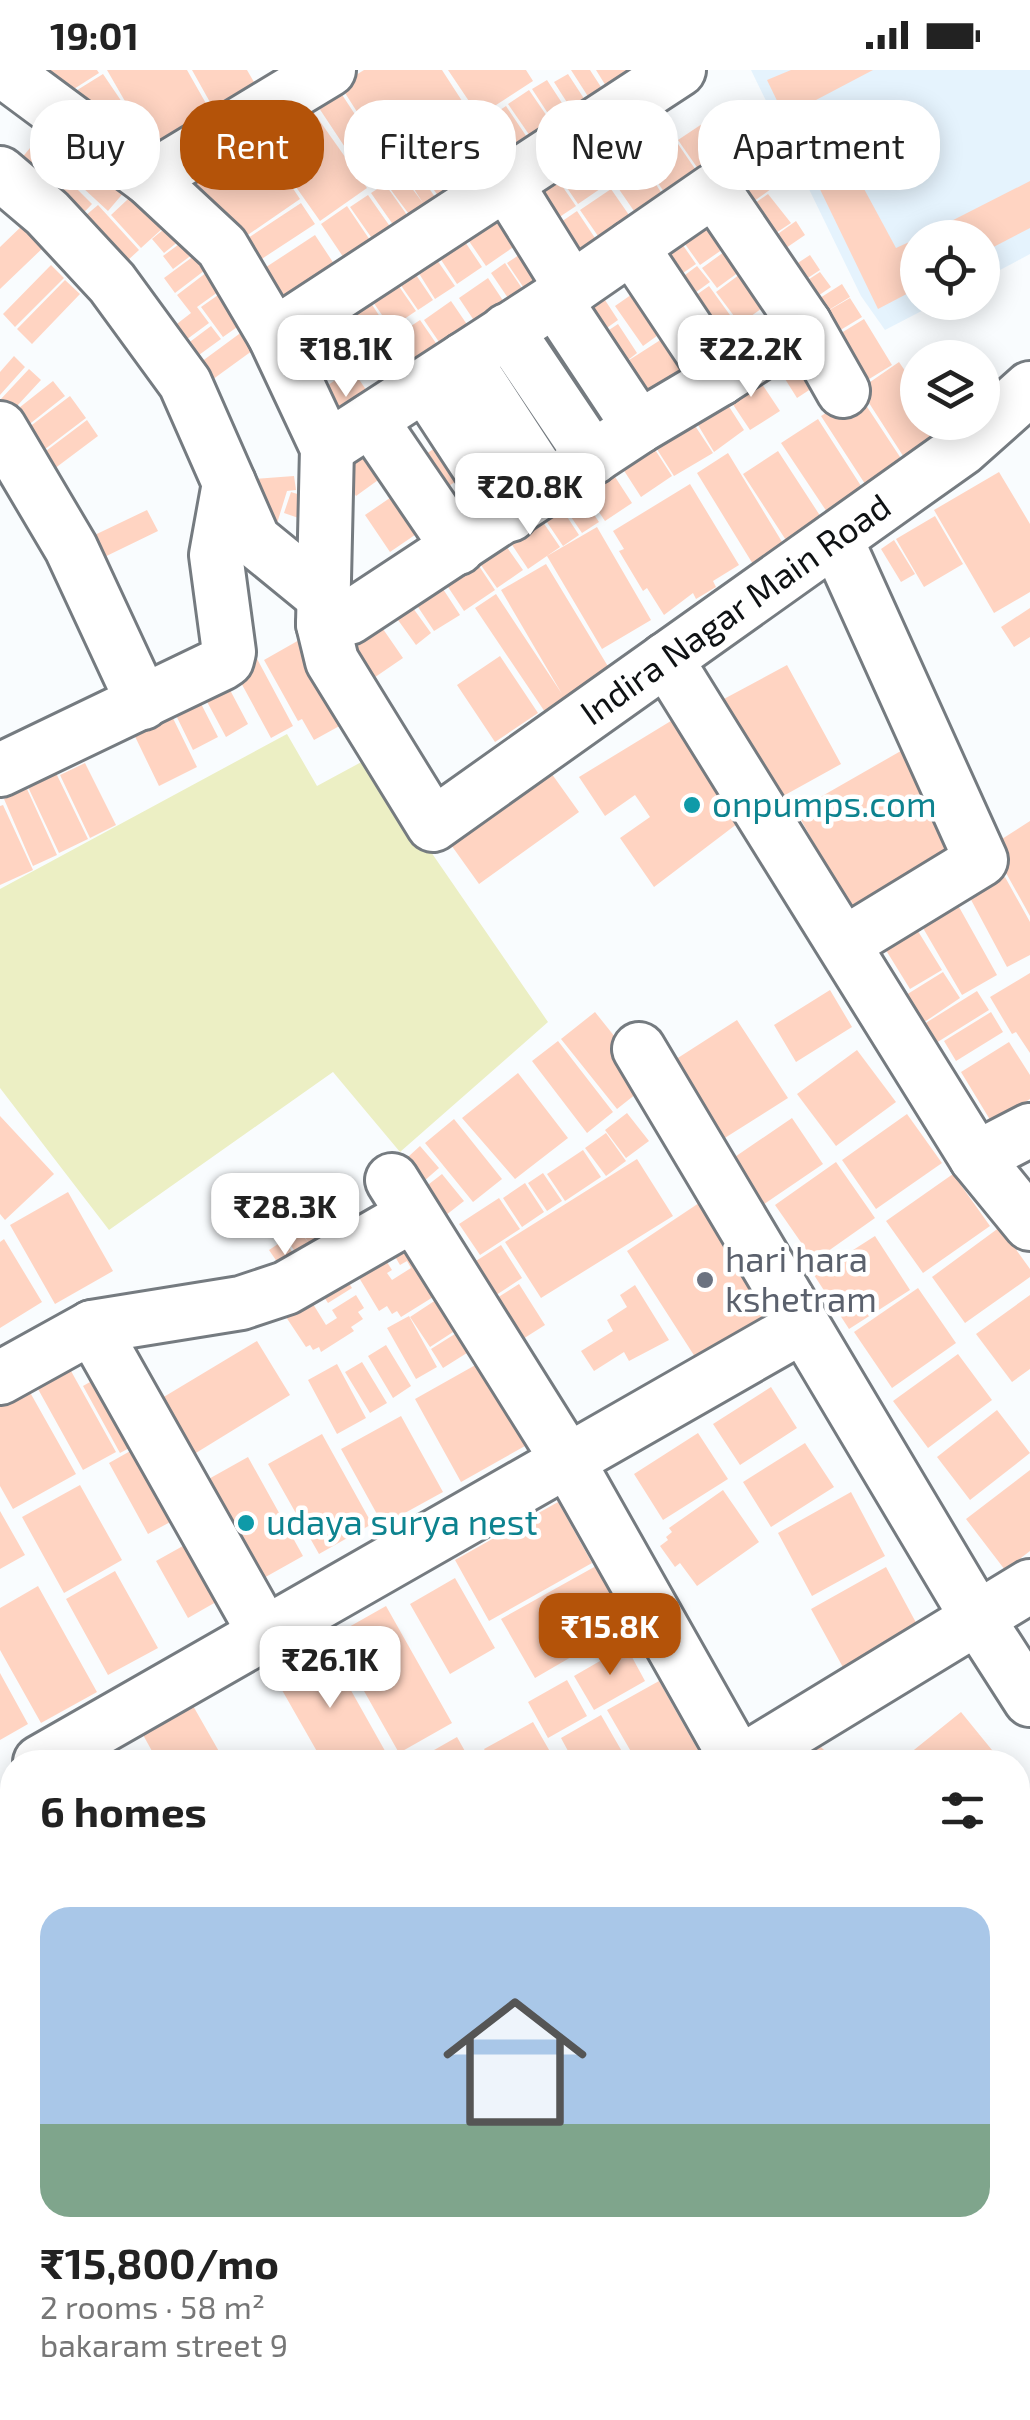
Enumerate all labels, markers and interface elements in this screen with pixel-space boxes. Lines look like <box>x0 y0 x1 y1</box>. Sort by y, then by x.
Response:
text: 19:01 <box>50 12 139 58</box>
chip: Buy <box>30 100 160 190</box>
chip: Rent <box>180 100 324 190</box>
chip: Filters <box>344 100 516 190</box>
chip: New <box>536 100 678 190</box>
chip: Apartment <box>698 100 940 190</box>
map controls <box>900 220 1000 440</box>
button: locate <box>900 220 1000 320</box>
pin: ₹18.1K <box>265 315 427 400</box>
pin: ₹22.2K <box>670 315 832 400</box>
text: ₹18.1K <box>299 328 393 366</box>
text: ₹22.2K <box>700 328 802 366</box>
button: layers <box>900 340 1000 440</box>
pin: ₹20.8K <box>449 453 611 538</box>
text: ₹20.8K <box>477 466 583 504</box>
street label: Indira Nagar Main Road <box>571 484 898 732</box>
place label: onpumps.com <box>712 782 937 824</box>
marker: onpumps.com <box>681 794 703 816</box>
pin: ₹28.3K <box>204 1173 366 1258</box>
text: ₹28.3K <box>233 1186 337 1224</box>
place label: hari hara kshetram <box>725 1237 877 1319</box>
marker: hari hara kshetram <box>694 1269 716 1291</box>
place label: udaya surya nest <box>266 1500 538 1542</box>
marker: udaya surya nest <box>235 1512 257 1534</box>
pin: ₹15.8K <box>529 1593 691 1678</box>
text: ₹15.8K <box>561 1606 659 1644</box>
pin: ₹26.1K <box>249 1626 411 1711</box>
text: ₹26.1K <box>282 1639 378 1677</box>
icon: filters <box>935 1783 990 1838</box>
text: 6 homes <box>40 1785 207 1835</box>
icon: home <box>425 1972 605 2152</box>
text: ₹15,800/mo <box>40 2237 279 2287</box>
text: 2 rooms · 58 m² <box>40 2287 265 2325</box>
text: bakaram street 9 <box>40 2325 288 2363</box>

